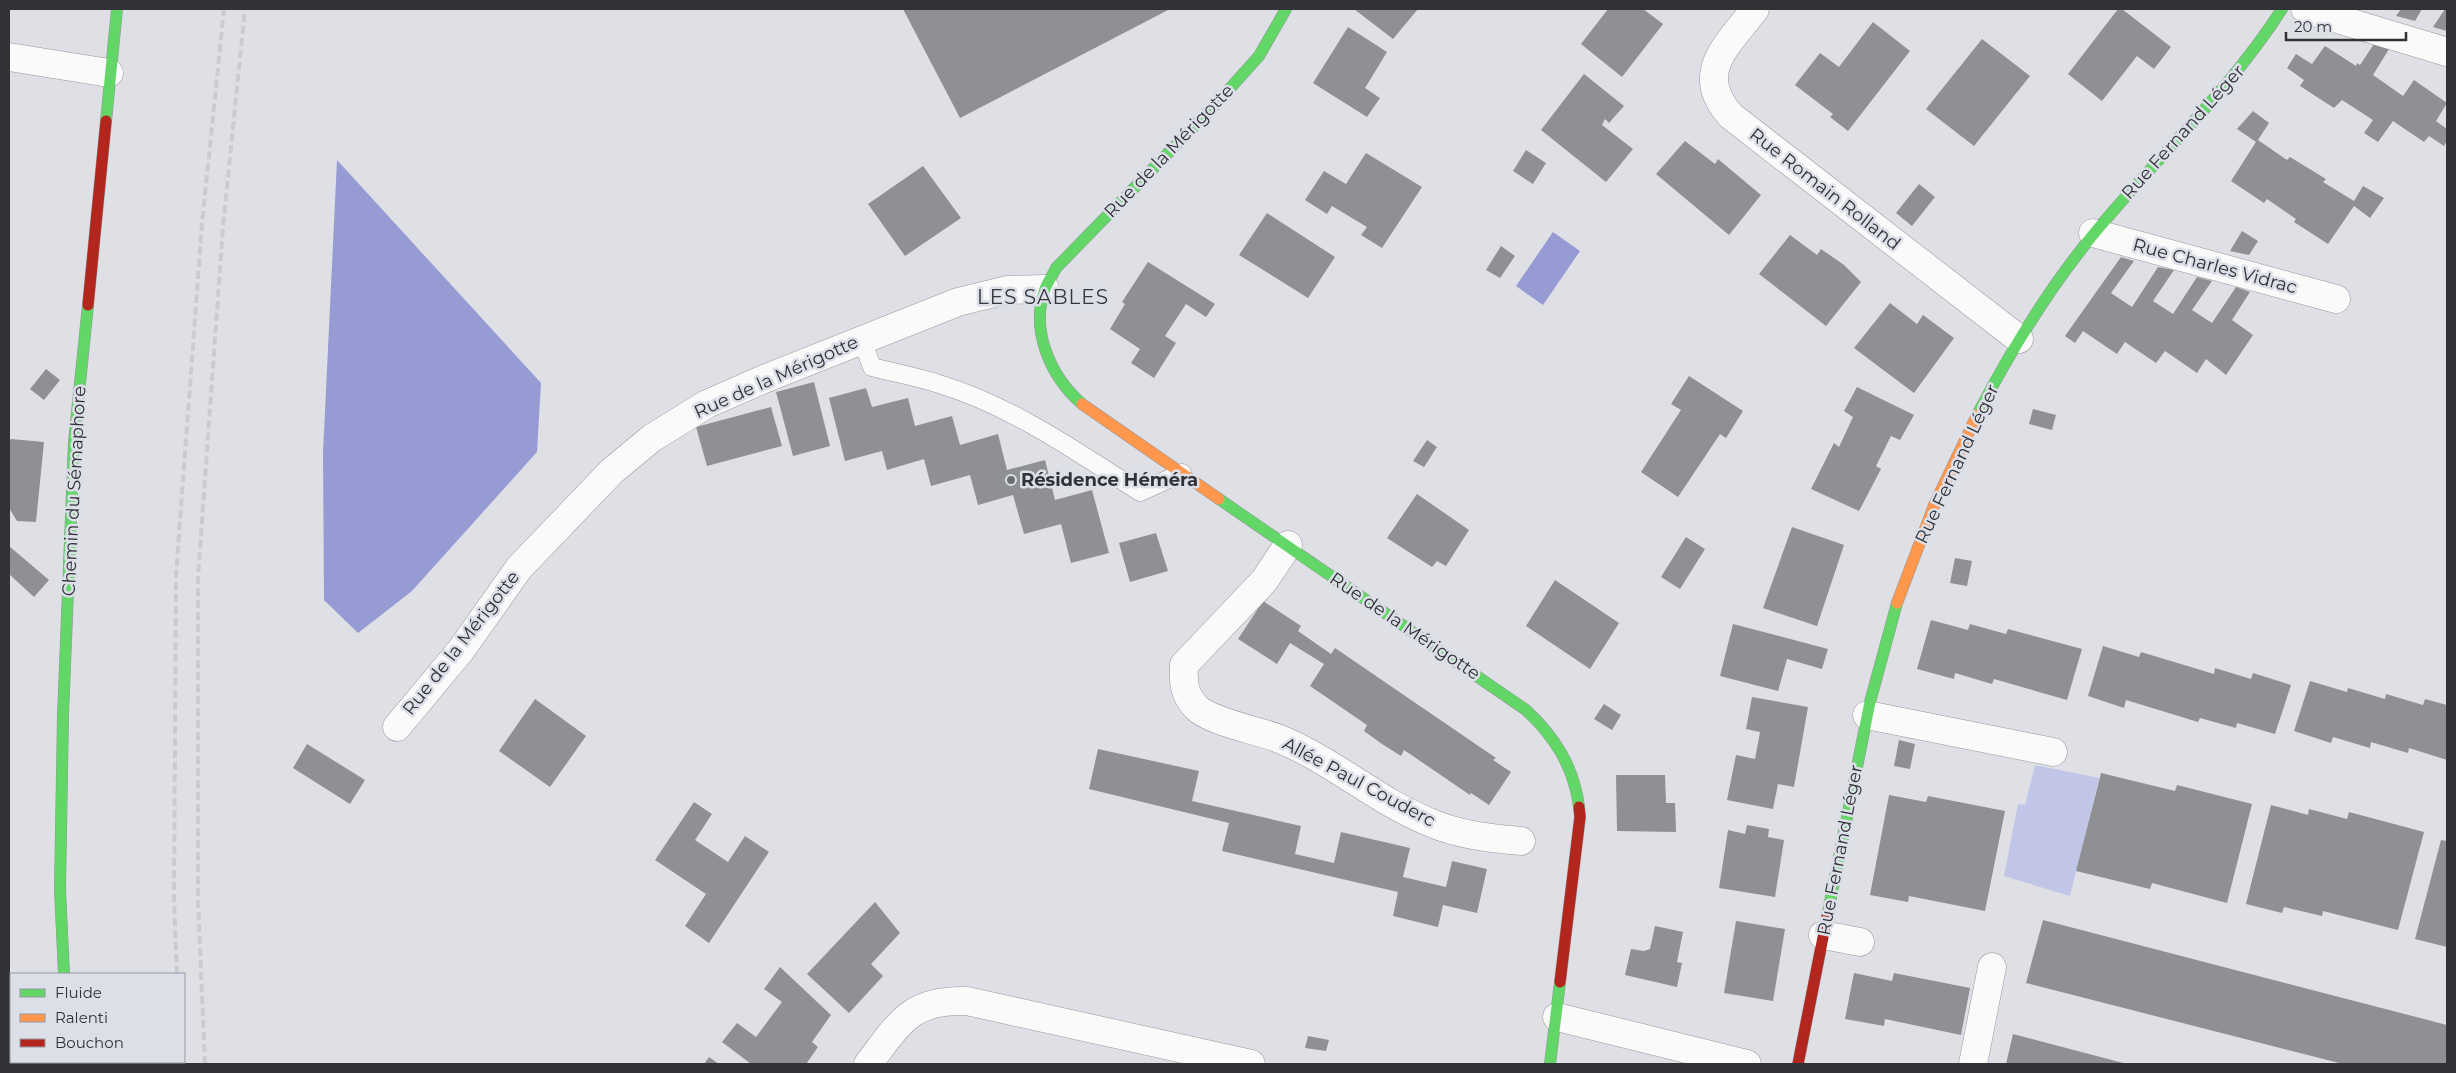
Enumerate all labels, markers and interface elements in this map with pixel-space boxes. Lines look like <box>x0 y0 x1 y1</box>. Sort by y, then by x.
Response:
scale bar <box>2286 10 2406 42</box>
text: 20 m <box>2294 17 2332 36</box>
street label: Rue Fernand Léger <box>2117 60 2249 204</box>
street label: Rue de la Mérigotte <box>1100 80 1239 222</box>
street label: Rue Romain Rolland <box>1745 123 1905 255</box>
street label: Rue Charles Vidrac <box>2130 233 2300 299</box>
district label: LES SABLES <box>977 285 1109 309</box>
street label: Rue de la Mérigotte <box>691 331 862 423</box>
street label: Rue Fernand Léger <box>1910 381 2004 547</box>
street label: Chemin du Sémaphore <box>57 385 91 597</box>
place label: Résidence Héméra <box>1021 469 1198 491</box>
marker: Résidence Héméra <box>1005 474 1017 486</box>
street label: Rue de la Mérigotte <box>398 566 524 720</box>
street label: Rue de la Mérigotte <box>1325 567 1485 685</box>
street label: Allée Paul Couderc <box>1279 732 1439 832</box>
street label: Rue Fernand Léger <box>1813 763 1867 937</box>
legend <box>10 973 185 1063</box>
text: Fluide <box>55 983 102 1002</box>
text: Ralenti <box>55 1008 108 1027</box>
text: Bouchon <box>55 1033 124 1052</box>

